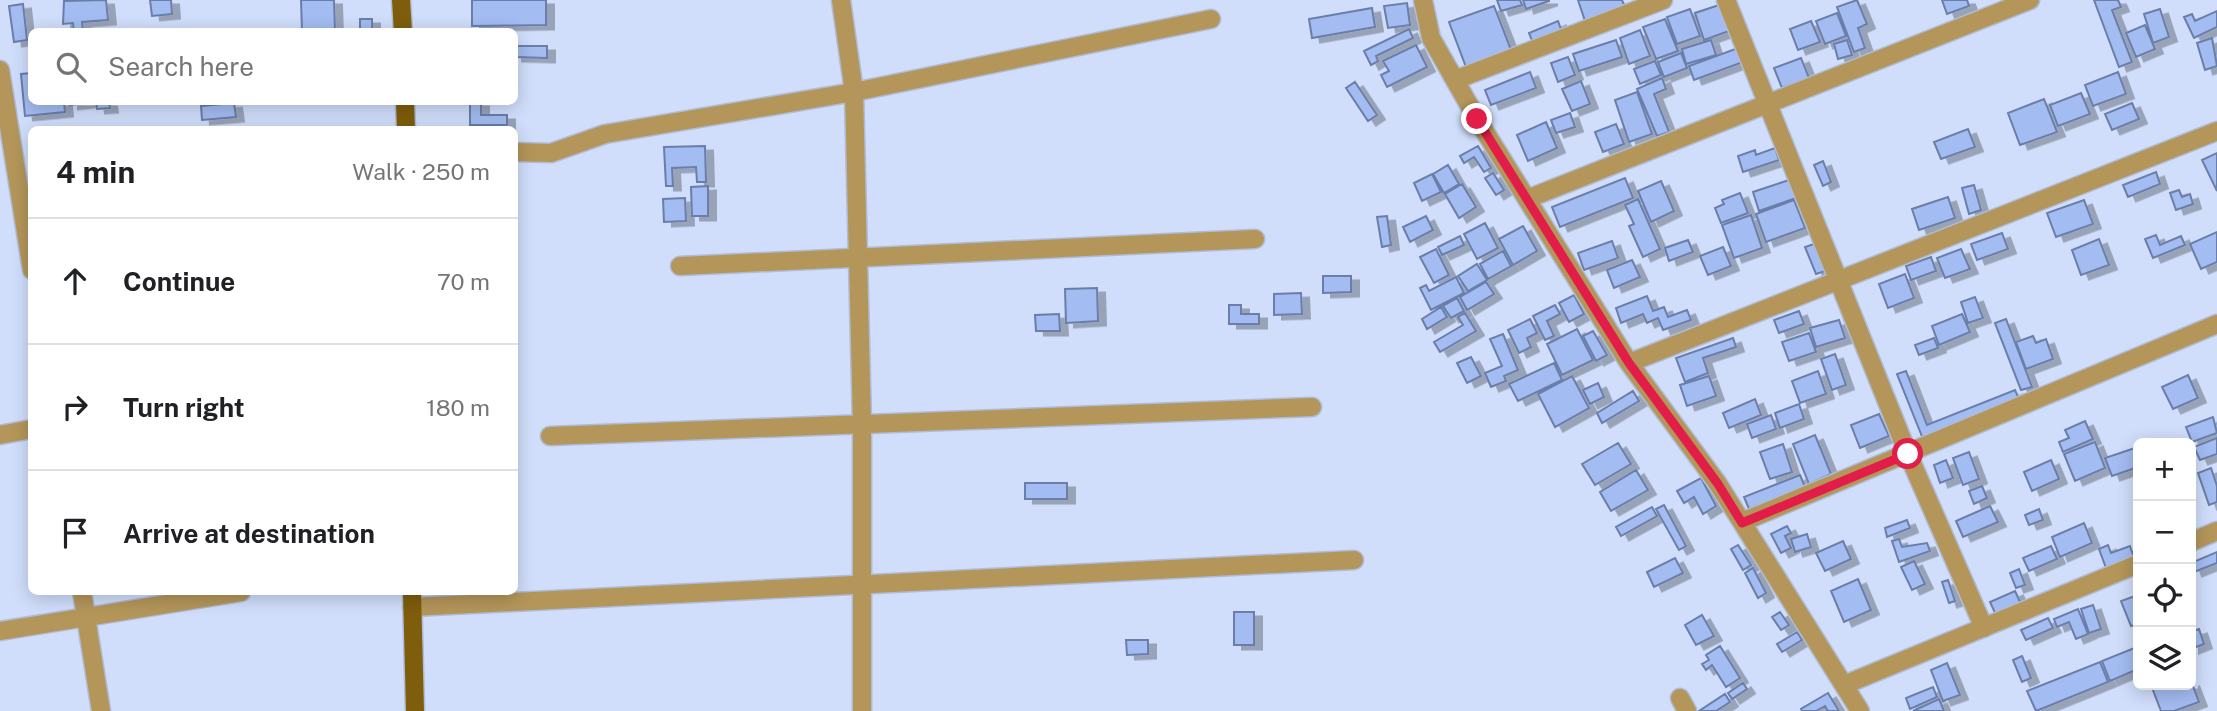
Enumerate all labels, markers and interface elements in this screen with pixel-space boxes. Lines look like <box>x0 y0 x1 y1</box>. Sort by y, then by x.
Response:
search box <box>28 28 518 105</box>
icon: search <box>52 48 90 86</box>
text: Search here <box>108 51 254 82</box>
route end <box>1461 103 1492 134</box>
text: 4 min <box>56 154 135 190</box>
text: Walk · 250 m <box>352 158 490 185</box>
icon: ahead <box>56 262 94 300</box>
text: Continue <box>123 266 235 297</box>
text: 70 m <box>437 268 490 295</box>
icon: right <box>56 388 94 426</box>
text: Turn right <box>123 392 245 423</box>
text: 180 m <box>426 394 490 421</box>
route start <box>1892 438 1923 469</box>
map controls <box>2133 438 2196 690</box>
button: + <box>2133 438 2196 501</box>
button: − <box>2133 501 2196 564</box>
icon: arrive <box>56 514 94 552</box>
text: Arrive at destination <box>123 518 375 549</box>
button: locate <box>2133 564 2196 627</box>
button: layers <box>2133 627 2196 690</box>

